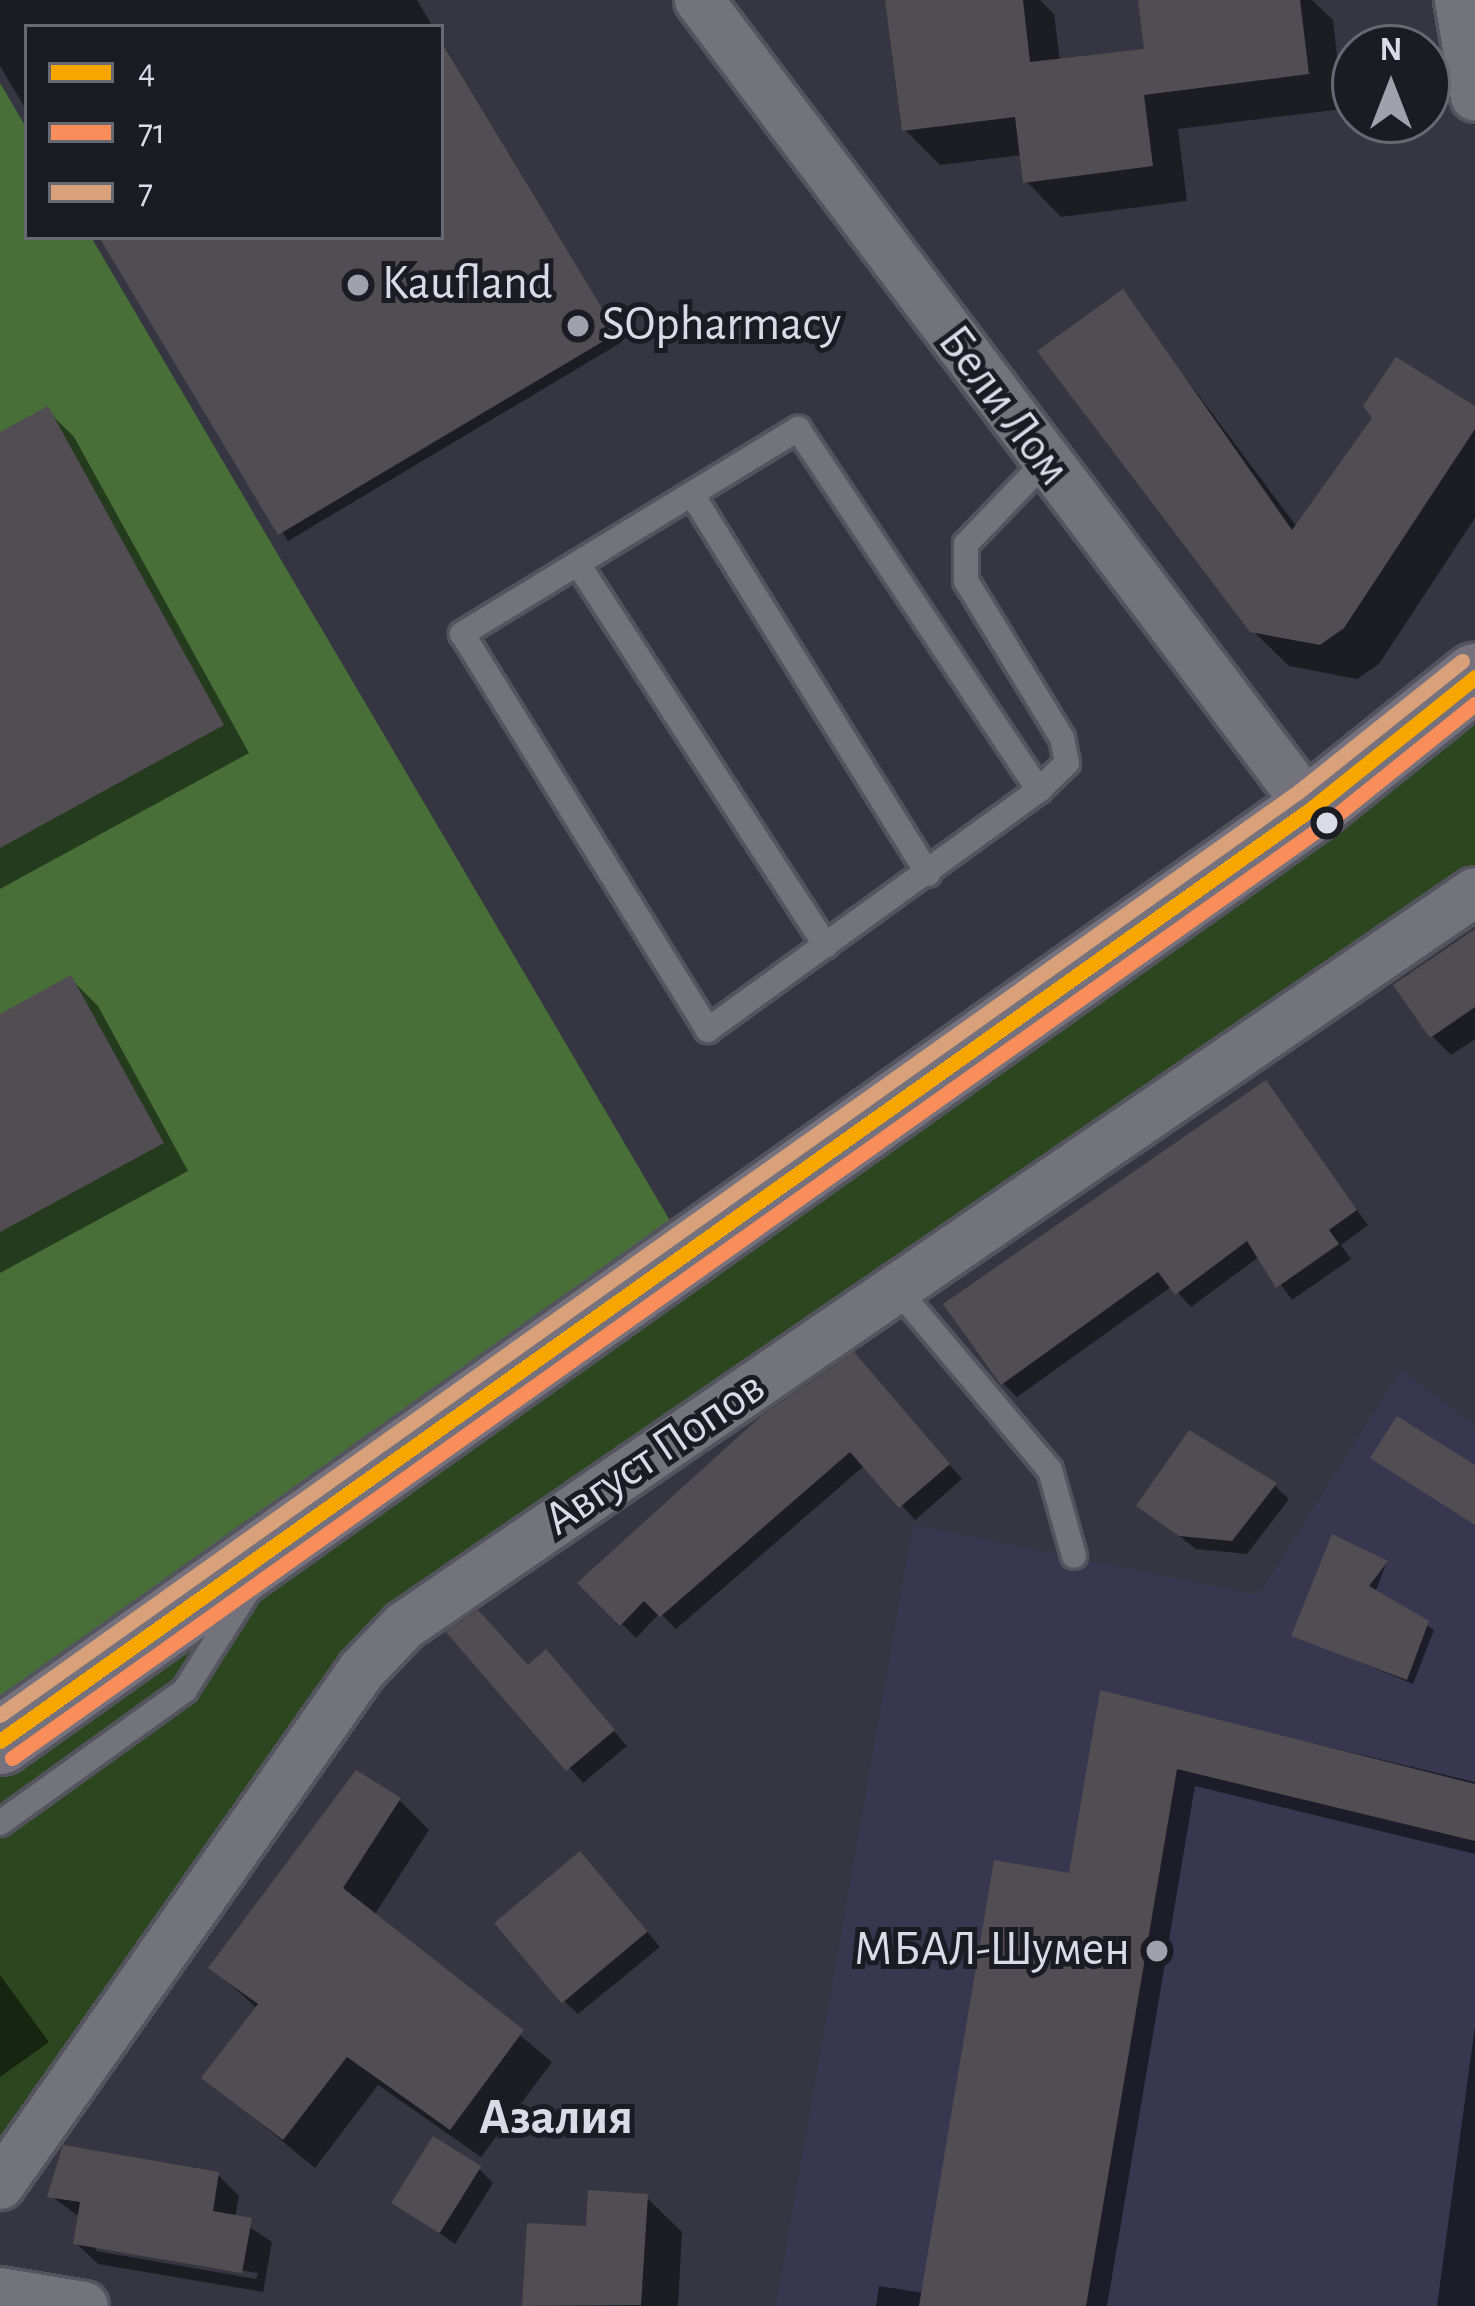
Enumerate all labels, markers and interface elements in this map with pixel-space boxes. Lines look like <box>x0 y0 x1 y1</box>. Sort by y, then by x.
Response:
legend <box>24 24 444 240</box>
north arrow <box>1331 24 1451 144</box>
text: N <box>1380 34 1402 67</box>
text: 4 <box>138 54 155 90</box>
text: 71 <box>138 114 165 150</box>
text: 7 <box>138 174 153 210</box>
place label: Kaufland <box>382 256 553 314</box>
marker: Kaufland <box>345 272 371 298</box>
place label: SOpharmacy <box>602 297 841 355</box>
marker: SOpharmacy <box>565 313 591 339</box>
street label: Бели Лом <box>924 315 1082 497</box>
unlabelled marker <box>1316 812 1338 834</box>
street label: Август Попов <box>534 1359 776 1549</box>
place label: МБАЛ-Шумен <box>854 1922 1130 1980</box>
marker: МБАЛ-Шумен <box>1141 1935 1173 1967</box>
district label: Азалия <box>479 2087 633 2149</box>

